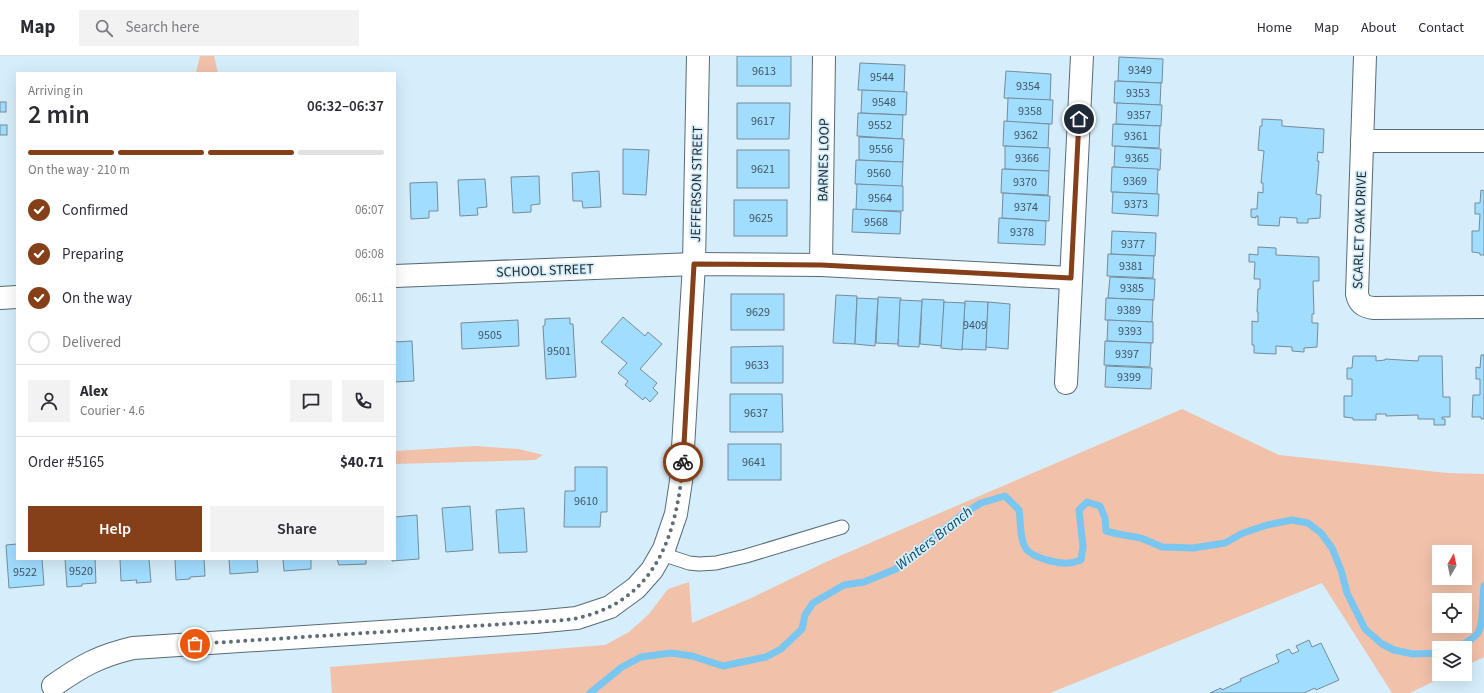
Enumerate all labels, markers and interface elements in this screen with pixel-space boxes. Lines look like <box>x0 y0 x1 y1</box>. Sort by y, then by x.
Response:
search box <box>79 10 359 46</box>
text: Map <box>20 14 55 41</box>
icon: search <box>93 17 115 39</box>
text: Search here <box>125 17 199 38</box>
text: Home <box>1257 18 1292 38</box>
text: Map <box>1314 18 1339 38</box>
text: About <box>1361 18 1396 38</box>
text: Contact <box>1418 18 1464 38</box>
house number: 9349 <box>1128 62 1152 79</box>
house number: 9613 <box>752 63 776 80</box>
house number: 9544 <box>870 69 894 86</box>
house number: 9354 <box>1016 78 1040 95</box>
text: Arriving in <box>28 82 83 100</box>
house number: 9353 <box>1126 85 1150 102</box>
house number: 9548 <box>872 94 896 111</box>
text: 2 min <box>28 96 90 133</box>
text: 06:32–06:37 <box>307 96 384 117</box>
pin <box>1062 102 1096 136</box>
house number: 9358 <box>1018 103 1042 120</box>
house number: 9357 <box>1127 107 1151 124</box>
icon: home <box>1068 108 1090 130</box>
house number: 9617 <box>751 113 775 130</box>
house number: 9552 <box>868 117 892 134</box>
street label: BARNES LOOP <box>813 118 835 202</box>
street label: JEFFERSON STREET <box>686 125 708 242</box>
house number: 9362 <box>1014 127 1038 144</box>
house number: 9361 <box>1124 128 1148 145</box>
house number: 9556 <box>869 141 893 158</box>
house number: 9366 <box>1015 150 1039 167</box>
house number: 9365 <box>1125 150 1149 167</box>
text: On the way · 210 m <box>28 161 130 179</box>
house number: 9621 <box>751 161 775 178</box>
house number: 9560 <box>867 165 891 182</box>
street label: SCARLET OAK DRIVE <box>1348 171 1372 289</box>
house number: 9369 <box>1123 173 1147 190</box>
house number: 9370 <box>1013 174 1037 191</box>
house number: 9564 <box>868 190 892 207</box>
house number: 9373 <box>1124 196 1148 213</box>
icon: check <box>28 199 50 221</box>
house number: 9374 <box>1014 199 1038 216</box>
text: Confirmed <box>62 200 128 221</box>
text: 06:07 <box>355 201 384 219</box>
house number: 9625 <box>749 210 773 227</box>
house number: 9568 <box>864 214 888 231</box>
house number: 9378 <box>1010 224 1034 241</box>
house number: 9377 <box>1121 236 1145 253</box>
icon: check <box>28 243 50 265</box>
text: Preparing <box>62 244 123 265</box>
text: 06:08 <box>355 245 384 263</box>
house number: 9381 <box>1119 258 1143 275</box>
street label: SCHOOL STREET <box>496 259 595 283</box>
house number: 9385 <box>1120 280 1144 297</box>
icon: check <box>28 287 50 309</box>
text: On the way <box>62 288 132 309</box>
text: 06:11 <box>355 289 384 307</box>
house number: 9389 <box>1117 302 1141 319</box>
house number: 9629 <box>746 304 770 321</box>
house number: 9409 <box>963 317 987 334</box>
house number: 9393 <box>1118 323 1142 340</box>
house number: 9505 <box>478 327 502 344</box>
text: Delivered <box>62 332 121 353</box>
house number: 9501 <box>547 343 571 360</box>
house number: 9397 <box>1115 346 1139 363</box>
house number: 9633 <box>745 357 769 374</box>
house number: 9399 <box>1117 369 1141 386</box>
button: person <box>28 380 70 422</box>
button: chat <box>290 380 332 422</box>
button: phone <box>342 380 384 422</box>
text: Alex <box>80 381 108 402</box>
text: Courier · 4.6 <box>80 402 145 420</box>
house number: 9637 <box>744 405 768 422</box>
courier <box>663 442 703 482</box>
icon: bike <box>672 451 694 473</box>
text: Order #5165 <box>28 452 104 473</box>
text: $40.71 <box>340 452 384 473</box>
house number: 9641 <box>742 454 766 471</box>
house number: 9610 <box>574 493 598 510</box>
water label: Winters Branch <box>891 502 977 575</box>
button: Help <box>28 506 202 552</box>
button: Share <box>210 506 384 552</box>
north arrow <box>1432 545 1472 585</box>
map controls <box>1432 545 1472 681</box>
house number: 9520 <box>69 563 93 580</box>
house number: 9522 <box>13 564 37 581</box>
button: locate <box>1432 593 1472 633</box>
pin <box>178 627 212 661</box>
icon: bag <box>184 633 206 655</box>
button: layers <box>1432 641 1472 681</box>

